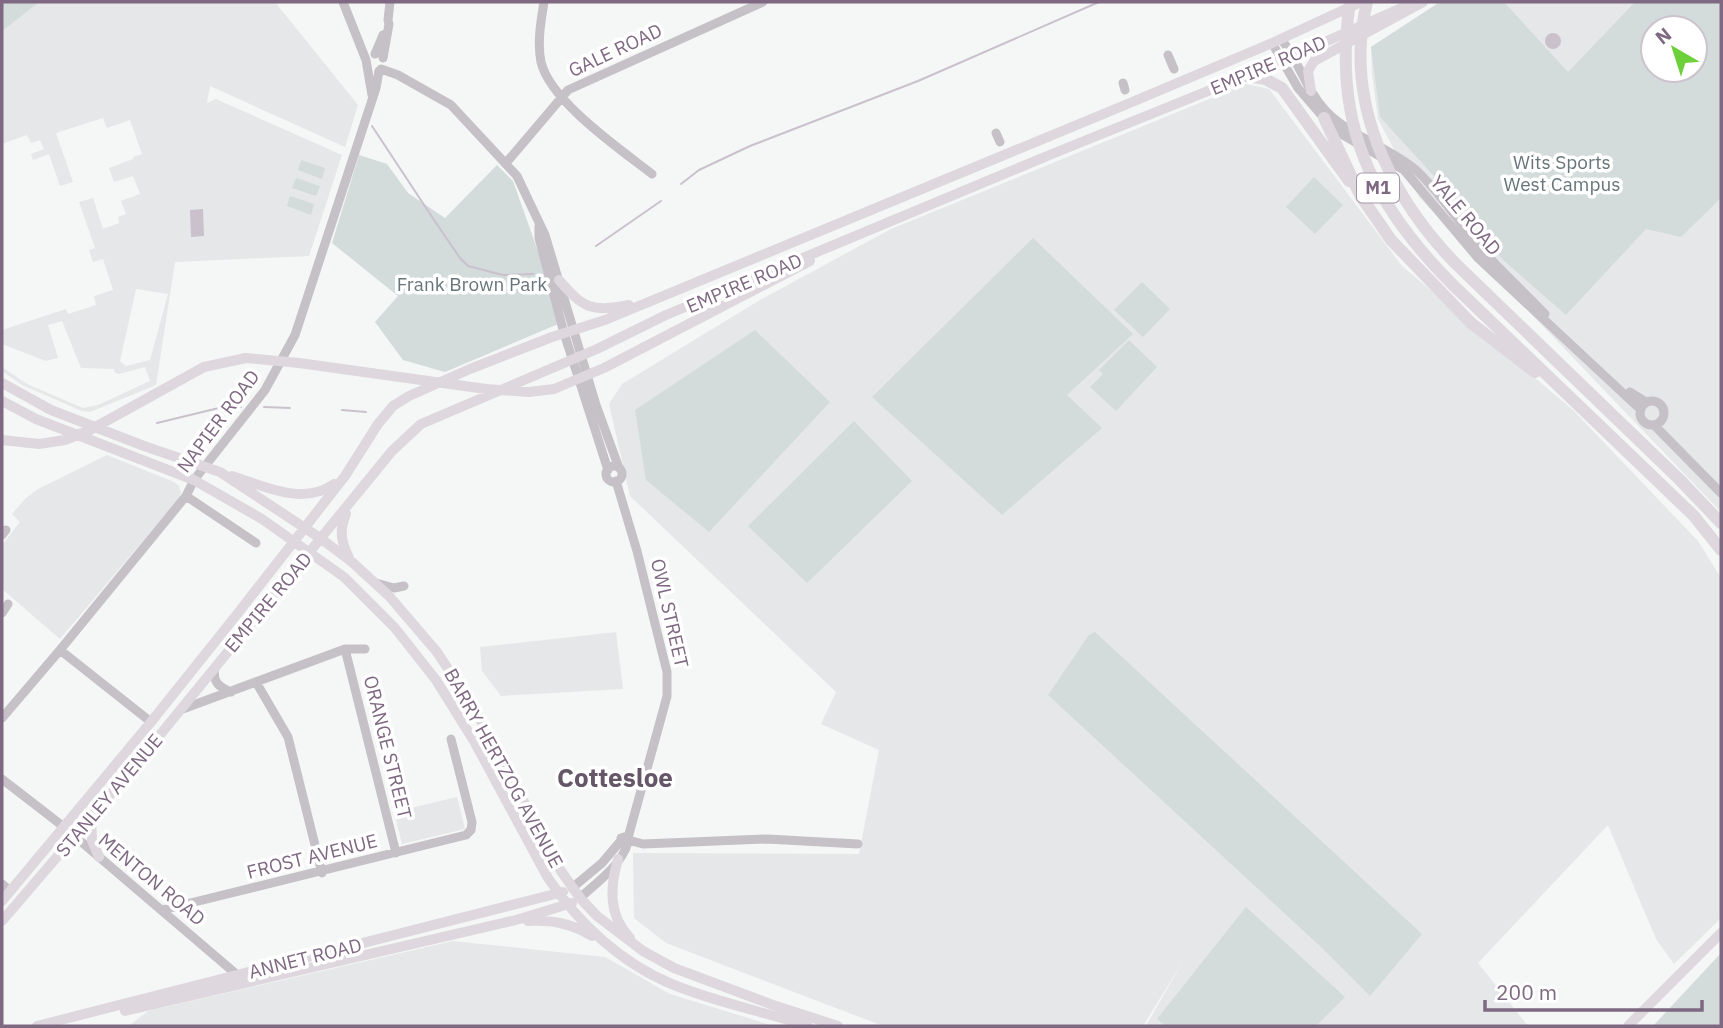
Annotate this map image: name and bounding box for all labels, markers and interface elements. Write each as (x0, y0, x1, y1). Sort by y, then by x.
north arrow (1639, 14, 1709, 84)
street label: GALE ROAD (564, 18, 666, 82)
text: N (1650, 22, 1676, 49)
street label: EMPIRE ROAD (1207, 30, 1329, 100)
park label: Wits Sports West Campus (1504, 150, 1620, 196)
street label: YALE ROAD (1425, 170, 1507, 260)
road number: M1 (1357, 174, 1399, 202)
street label: EMPIRE ROAD (683, 248, 805, 318)
park label: Frank Brown Park (397, 272, 547, 296)
street label: NAPIER ROAD (172, 365, 264, 477)
street label: EMPIRE ROAD (219, 547, 317, 657)
street label: OWL STREET (646, 556, 694, 670)
street label: BARRY HERTZOG AVENUE (439, 664, 569, 872)
street label: ORANGE STREET (359, 673, 417, 821)
street label: STANLEY AVENUE (50, 729, 168, 861)
district label: Cottesloe (557, 760, 673, 794)
street label: MENTON ROAD (94, 827, 210, 931)
street label: FROST AVENUE (244, 828, 380, 884)
street label: ANNET ROAD (246, 932, 364, 984)
scale bar (1485, 968, 1702, 1012)
text: 200 m (1496, 978, 1557, 1006)

